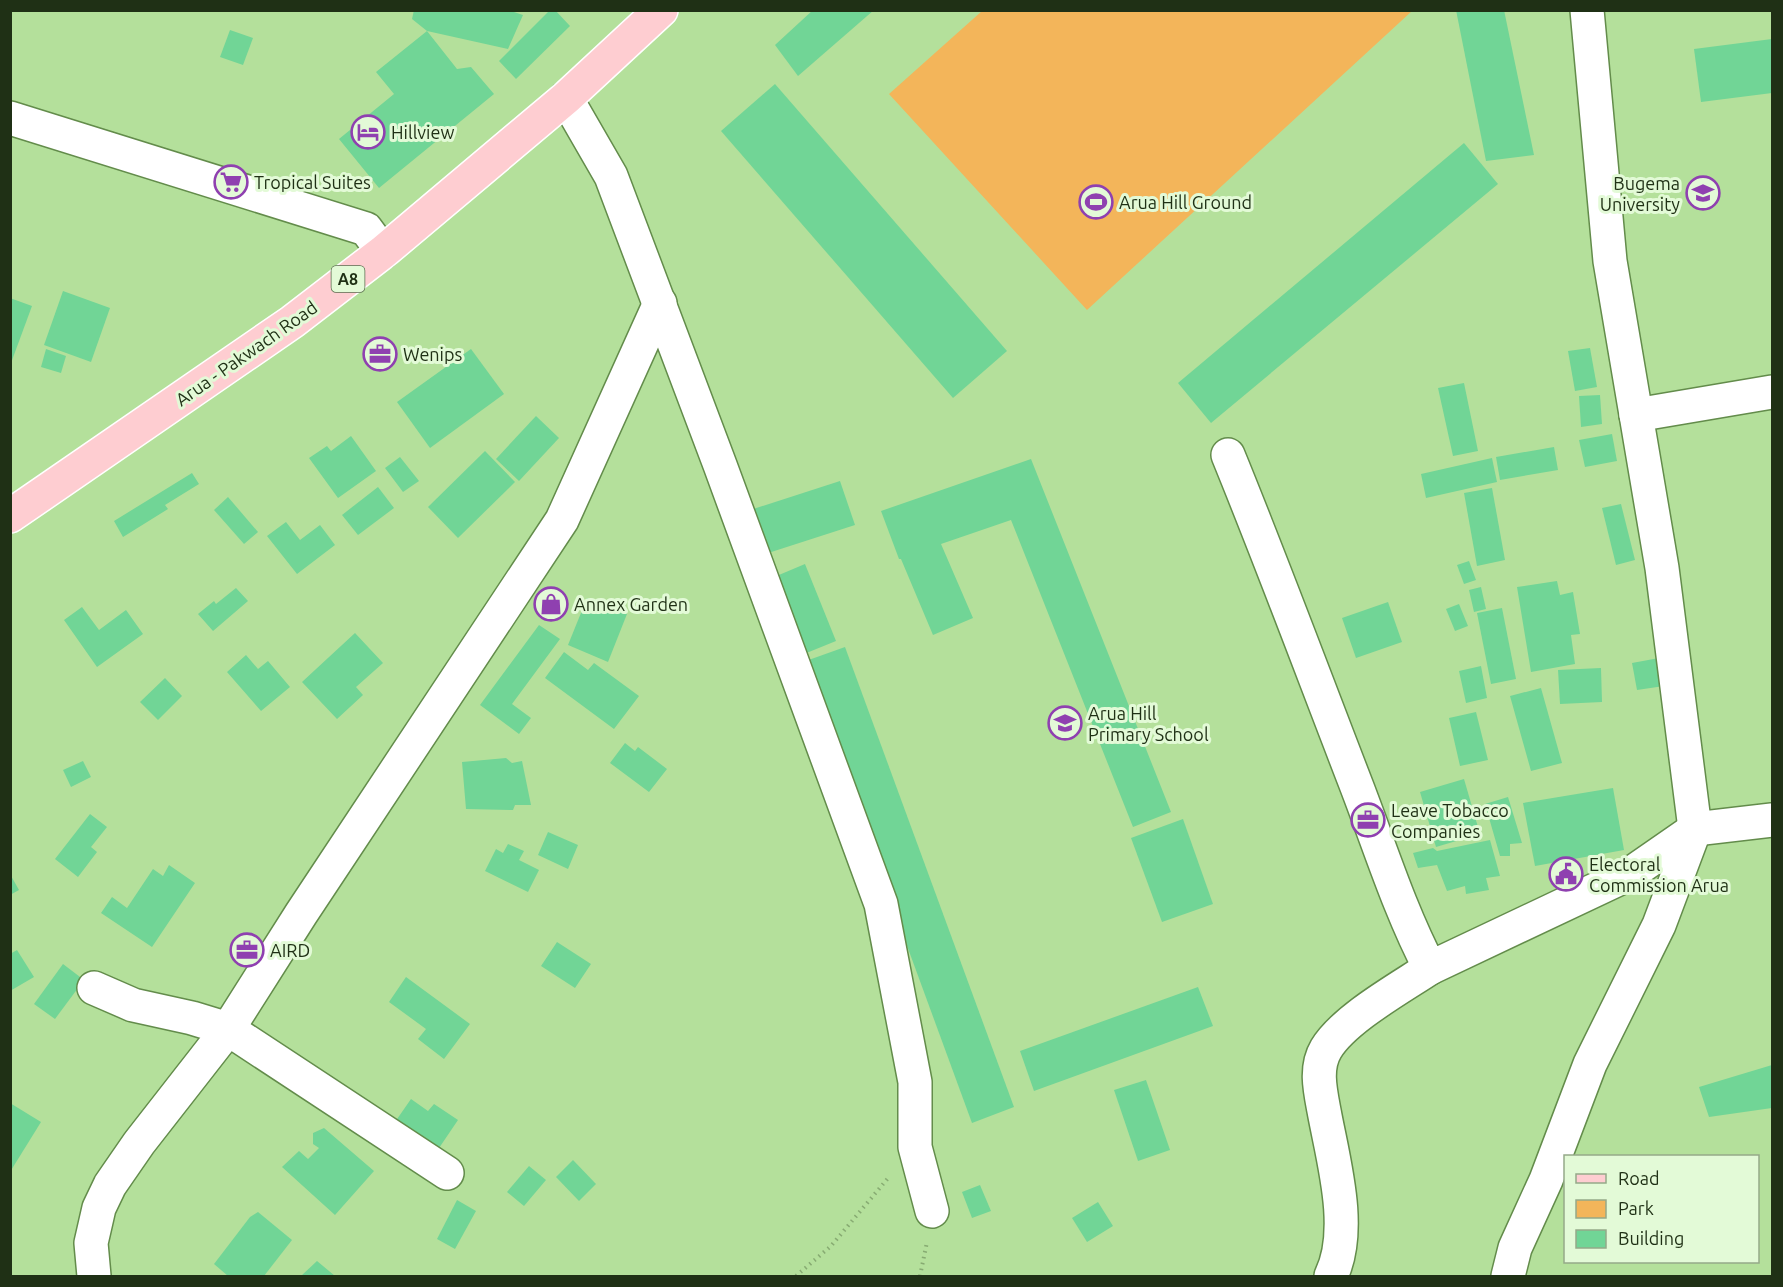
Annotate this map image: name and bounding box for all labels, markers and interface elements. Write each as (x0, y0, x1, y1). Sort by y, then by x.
hotel icon: Hillview (350, 114, 386, 150)
place label: Hillview (391, 122, 454, 142)
supermarket icon: Tropical Suites (213, 164, 249, 200)
place label: Tropical Suites (254, 172, 371, 192)
place label: Bugema University (1600, 173, 1680, 214)
school or university icon: Bugema University (1685, 175, 1721, 211)
sports icon: Arua Hill Ground (1078, 184, 1114, 220)
place label: Arua Hill Ground (1119, 192, 1252, 212)
road number: A8 (332, 266, 364, 292)
street label: Arua - Pakwach Road (171, 297, 321, 409)
office icon: Wenips (362, 336, 398, 372)
place label: Wenips (403, 344, 462, 364)
shop icon: Annex Garden (533, 586, 569, 622)
place label: Annex Garden (574, 594, 688, 614)
place label: Arua Hill Primary School (1088, 703, 1209, 744)
school or university icon: Arua Hill Primary School (1047, 705, 1083, 741)
place label: Leave Tobacco Companies (1391, 800, 1509, 841)
office icon: Leave Tobacco Companies (1350, 802, 1386, 838)
place label: Electoral Commission Arua (1589, 854, 1729, 895)
public building icon: Electoral Commission Arua (1548, 856, 1584, 892)
office icon: AIRD (229, 932, 265, 968)
place label: AIRD (270, 940, 310, 960)
legend (1564, 1155, 1759, 1263)
text: Road (1618, 1168, 1660, 1188)
text: Park (1618, 1198, 1654, 1218)
text: Building (1618, 1228, 1684, 1248)

